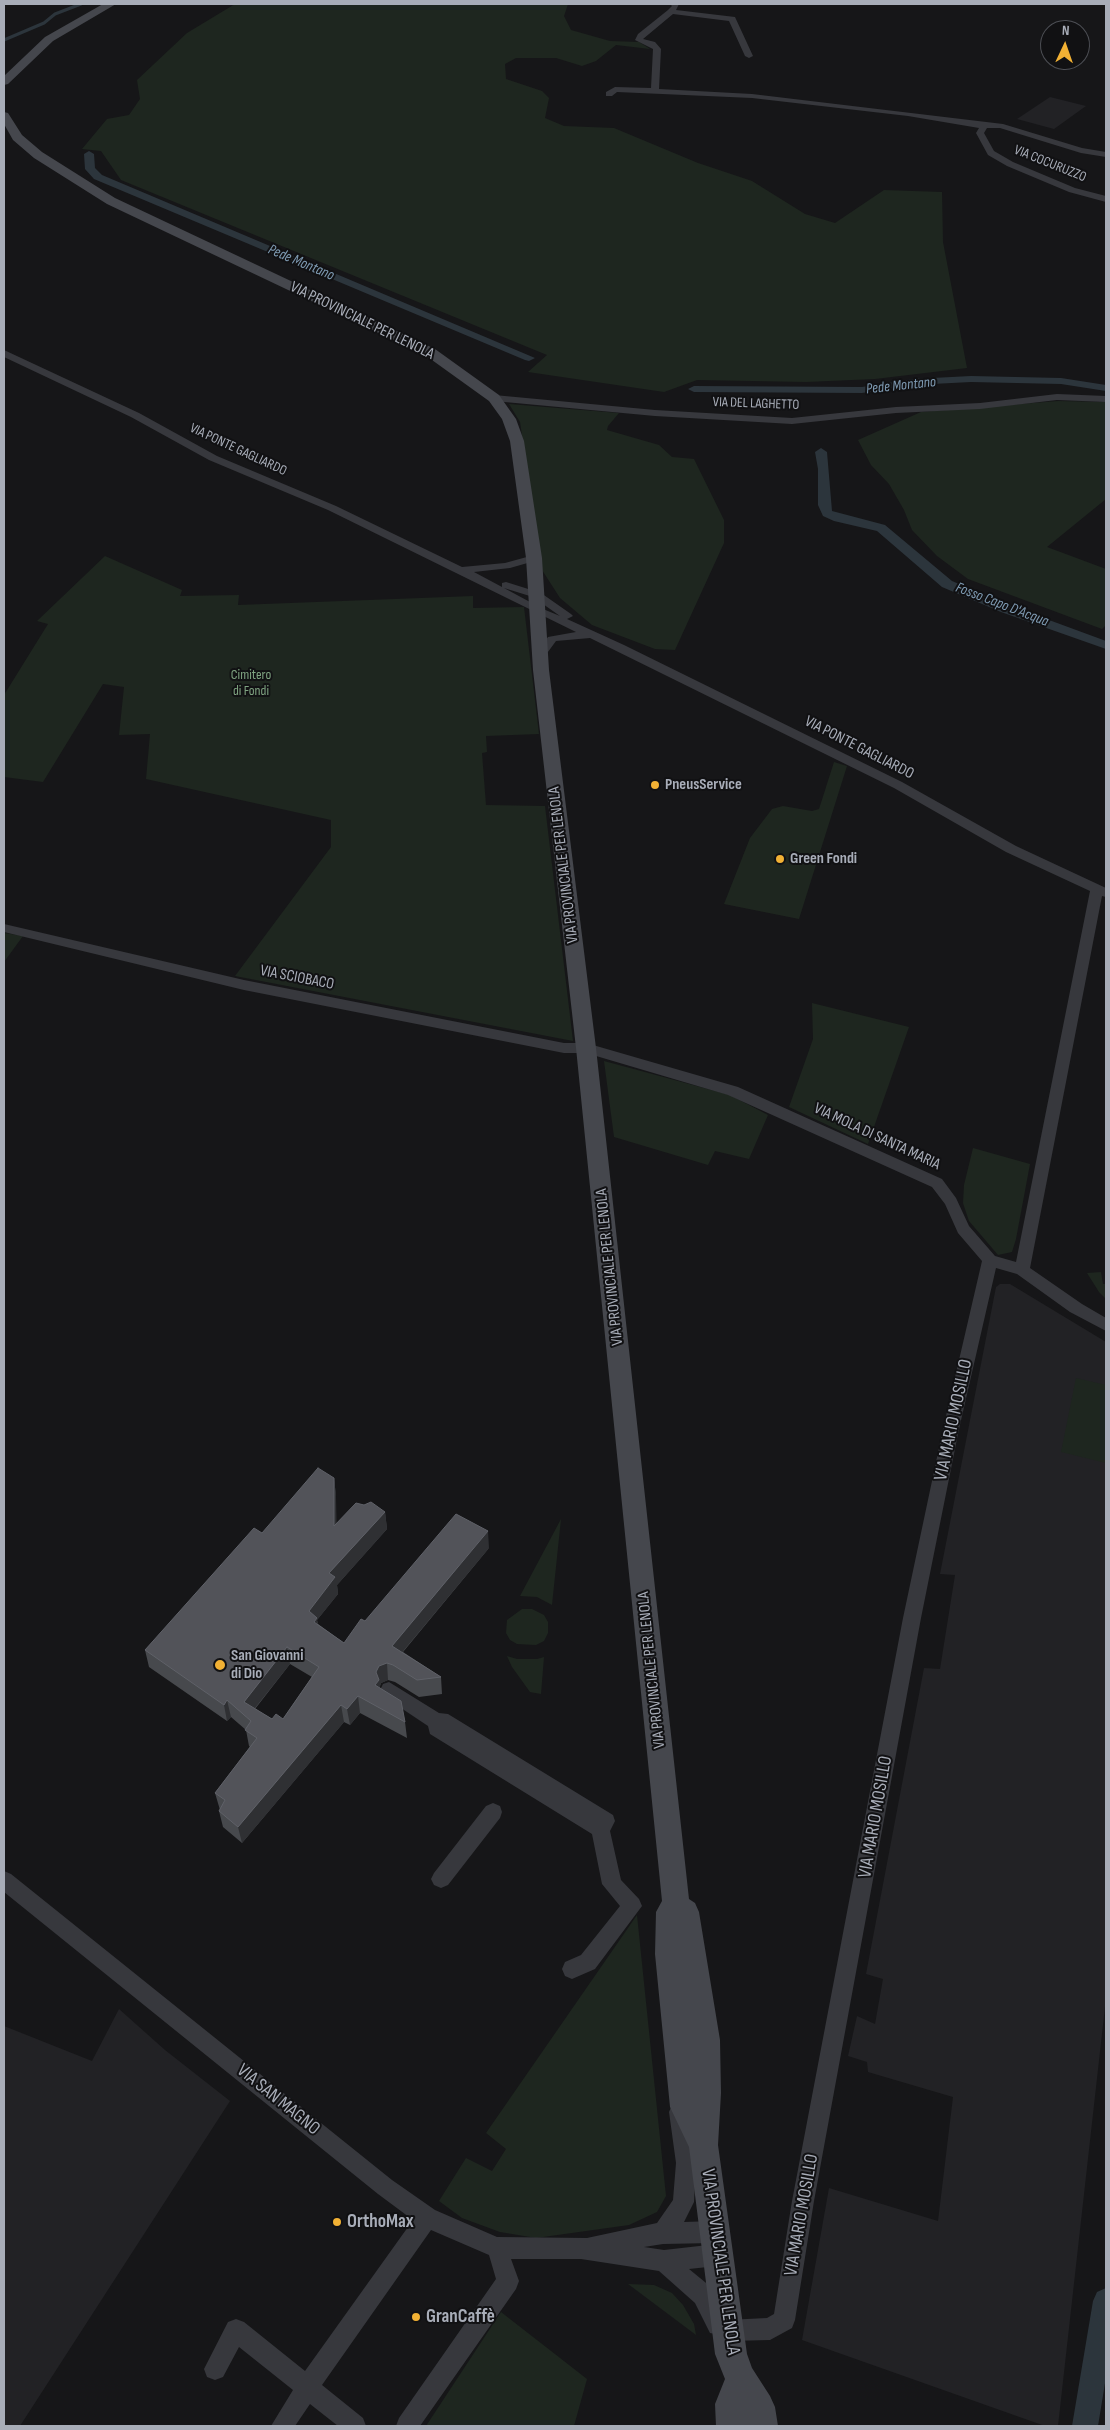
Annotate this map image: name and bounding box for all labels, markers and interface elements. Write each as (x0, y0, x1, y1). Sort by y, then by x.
north arrow (1040, 20, 1090, 70)
text: N (1062, 22, 1070, 39)
street label: VIA COCURUZZO (1011, 142, 1089, 186)
water label: Pede Montano (265, 241, 337, 285)
street label: VIA PROVINCIALE PER LENOLA (287, 278, 437, 364)
water label: Pede Montano (865, 373, 937, 399)
street label: VIA DEL LAGHETTO (712, 394, 800, 414)
street label: VIA PONTE GAGLIARDO (187, 420, 289, 480)
water label: Fosso Capo D'Acqua (953, 579, 1051, 631)
park label: Cimitero di Fondi (231, 667, 271, 700)
street label: VIA PONTE GAGLIARDO (801, 712, 917, 784)
place label: PneusService (665, 775, 742, 795)
marker: PneusService (649, 779, 661, 791)
street label: VIA PROVINCIALE PER LENOLA (545, 785, 583, 945)
place label: Green Fondi (790, 849, 857, 869)
marker: Green Fondi (774, 853, 786, 865)
street label: VIA SCIOBACO (258, 961, 336, 995)
street label: VIA MOLA DI SANTA MARIA (811, 1099, 943, 1175)
street label: VIA PROVINCIALE PER LENOLA (592, 1187, 628, 1347)
street label: VIA MARIO MOSILLO (930, 1357, 978, 1483)
street label: VIA PROVINCIALE PER LENOLA (634, 1590, 670, 1750)
place label: San Giovanni di Dio (231, 1646, 303, 1684)
marker: San Giovanni di Dio (213, 1658, 227, 1672)
street label: VIA MARIO MOSILLO (854, 1754, 898, 1880)
street label: VIA SAN MAGNO (232, 2060, 324, 2140)
street label: VIA MARIO MOSILLO (780, 2152, 824, 2278)
street label: VIA PROVINCIALE PER LENOLA (696, 2168, 744, 2356)
place label: OrthoMax (347, 2211, 414, 2233)
marker: OrthoMax (331, 2216, 343, 2228)
place label: GranCaffè (426, 2306, 495, 2328)
marker: GranCaffè (410, 2311, 422, 2323)

